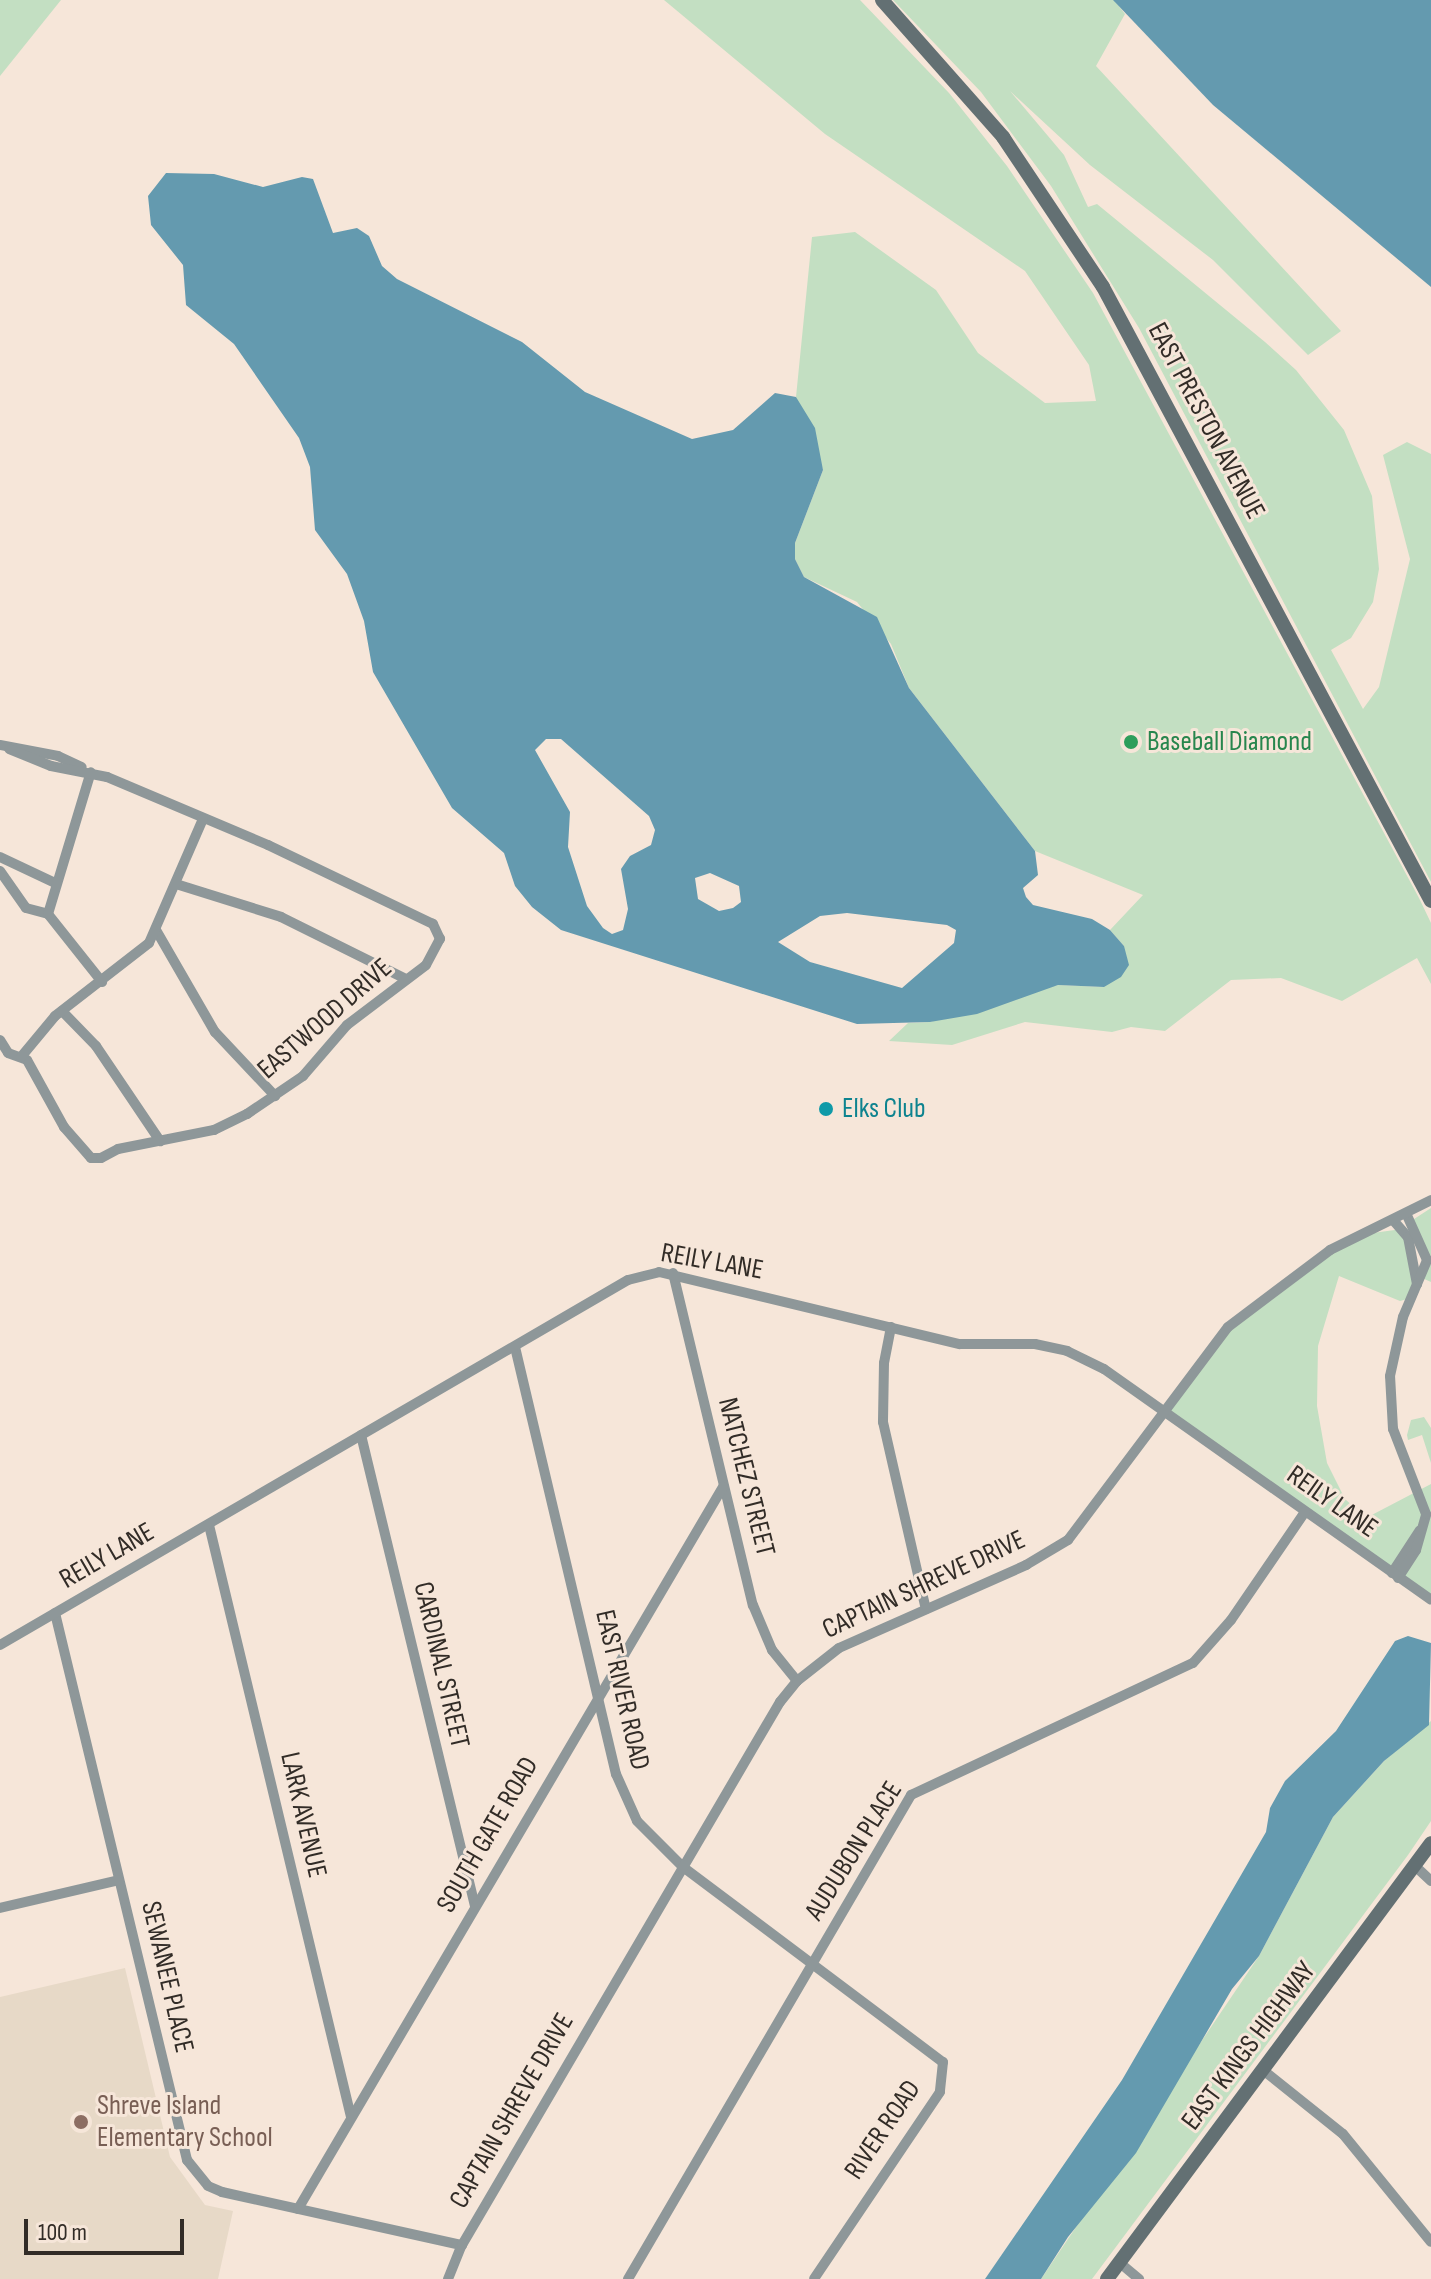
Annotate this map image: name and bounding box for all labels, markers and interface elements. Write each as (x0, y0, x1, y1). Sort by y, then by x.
street label: EAST PRESTON AVENUE (1140, 317, 1272, 525)
place label: Baseball Diamond (1147, 725, 1312, 759)
marker: Baseball Diamond (1122, 733, 1140, 751)
street label: EASTWOOD DRIVE (251, 952, 399, 1086)
place label: Elks Club (842, 1092, 926, 1126)
marker: Elks Club (817, 1100, 835, 1118)
street label: REILY LANE (658, 1236, 766, 1288)
street label: NATCHEZ STREET (710, 1394, 782, 1560)
street label: REILY LANE (1280, 1459, 1384, 1545)
street label: REILY LANE (54, 1516, 160, 1596)
street label: CAPTAIN SHREVE DRIVE (817, 1523, 1031, 1647)
street label: CARDINAL STREET (406, 1579, 476, 1751)
street label: EAST RIVER ROAD (587, 1607, 657, 1773)
street label: LARK AVENUE (272, 1749, 334, 1881)
street label: SOUTH GATE ROAD (430, 1751, 546, 1919)
street label: AUDUBON PLACE (798, 1775, 910, 1927)
street label: SEWANEE PLACE (133, 1898, 201, 2056)
street label: EAST KINGS HIGHWAY (1175, 1955, 1323, 2137)
street label: CAPTAIN SHREVE DRIVE (443, 2007, 581, 2215)
street label: RIVER ROAD (838, 2074, 928, 2186)
place label: Shreve Island Elementary School (97, 2089, 273, 2155)
marker: Shreve Island Elementary School (72, 2113, 90, 2131)
scale bar (28, 2203, 188, 2253)
text: 100 m (38, 2218, 87, 2247)

